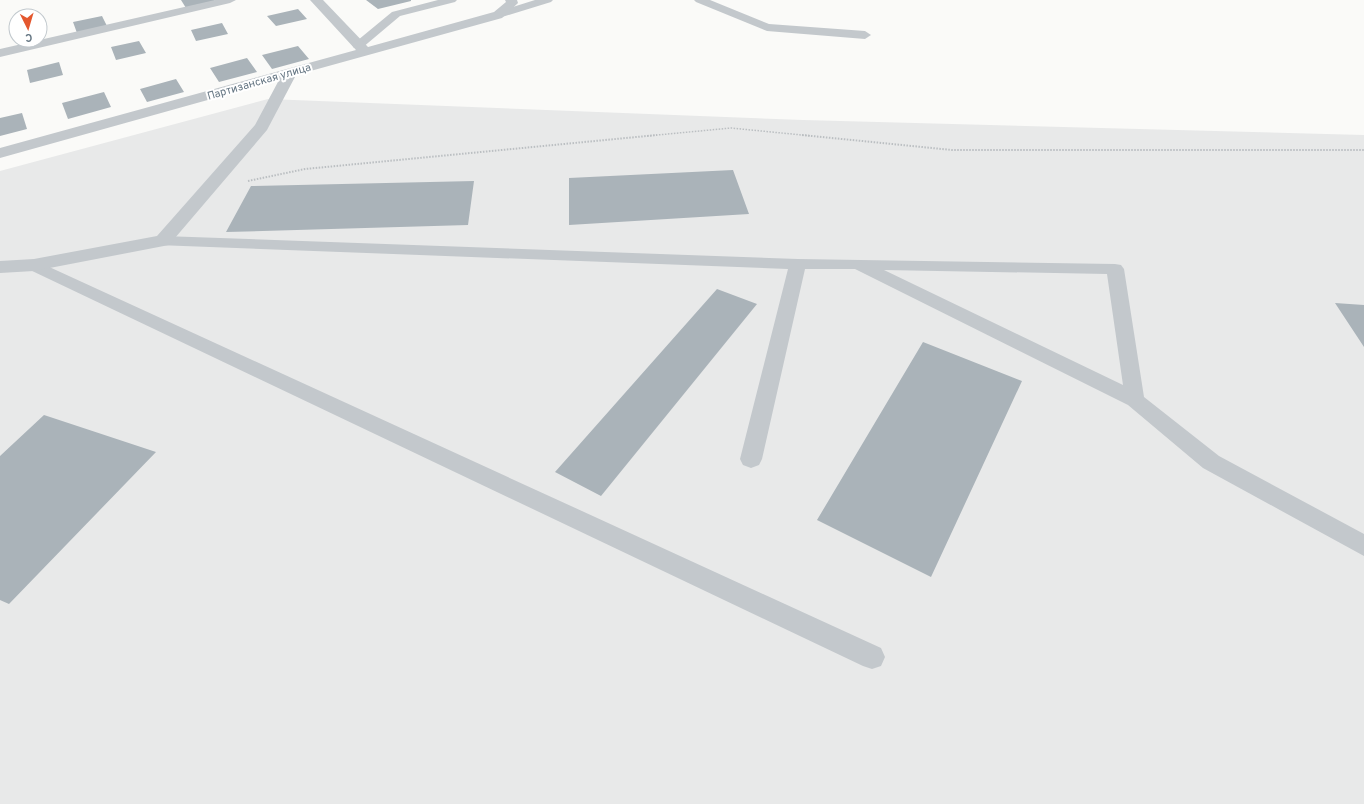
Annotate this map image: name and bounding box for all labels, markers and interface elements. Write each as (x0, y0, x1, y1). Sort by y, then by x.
north arrow (8, 8, 48, 48)
text: С (25, 30, 33, 44)
street label: Партизанская улица (206, 60, 313, 103)

